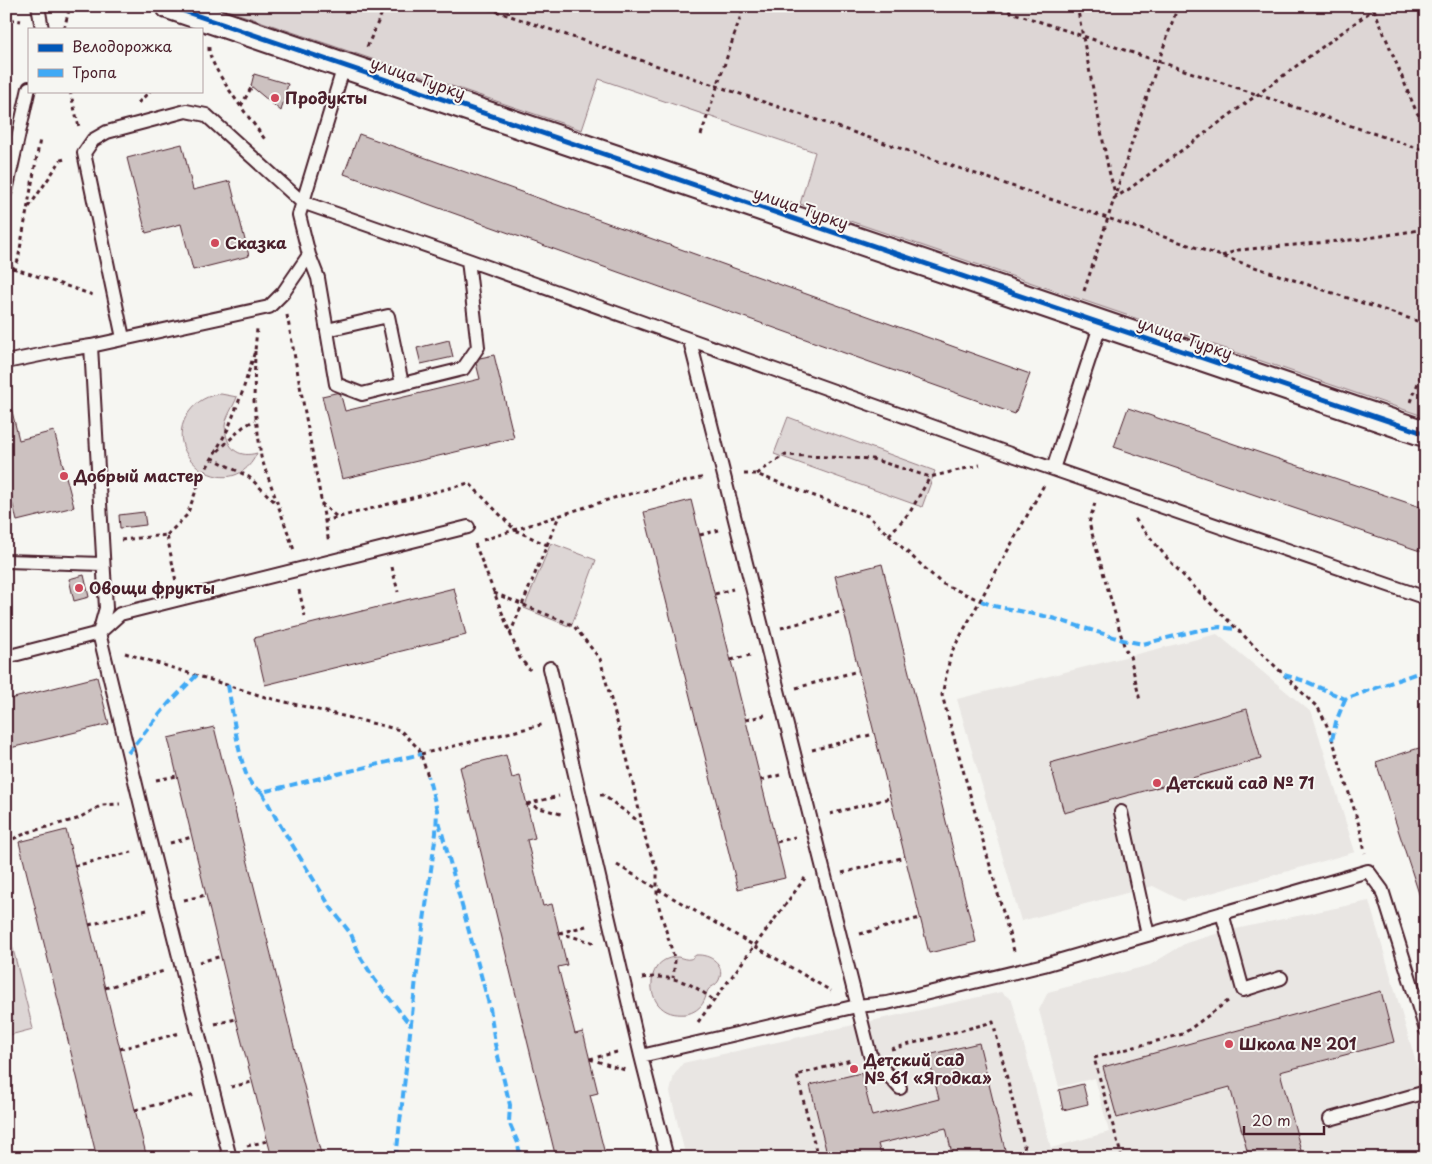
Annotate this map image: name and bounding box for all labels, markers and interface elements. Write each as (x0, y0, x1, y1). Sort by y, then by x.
legend (28, 28, 202, 92)
text: Велодорожка (72, 34, 173, 57)
street label: улица Турку (368, 50, 469, 105)
text: Тропа (72, 60, 117, 83)
place label: Продукты (285, 85, 368, 109)
marker: Продукты (269, 92, 281, 104)
street label: улица Турку (751, 180, 852, 235)
place label: Сказка (225, 230, 287, 254)
marker: Сказка (209, 237, 221, 249)
street label: улица Турку (1135, 310, 1236, 365)
place label: Добрый мастер (73, 463, 204, 487)
marker: Добрый мастер (58, 470, 70, 482)
place label: Овощи фрукты (89, 575, 215, 599)
marker: Овощи фрукты (73, 582, 85, 594)
place label: Детский сад № 71 (1166, 770, 1315, 794)
marker: Детский сад № 71 (1151, 777, 1163, 789)
place label: Школа № 201 (1239, 1031, 1357, 1055)
marker: Школа № 201 (1223, 1038, 1235, 1050)
place label: Детский сад № 61 «Ягодка» (863, 1047, 992, 1089)
marker: Детский сад № 61 «Ягодка» (848, 1063, 860, 1075)
scale bar (1244, 1104, 1324, 1136)
text: 20 m (1252, 1108, 1291, 1131)

